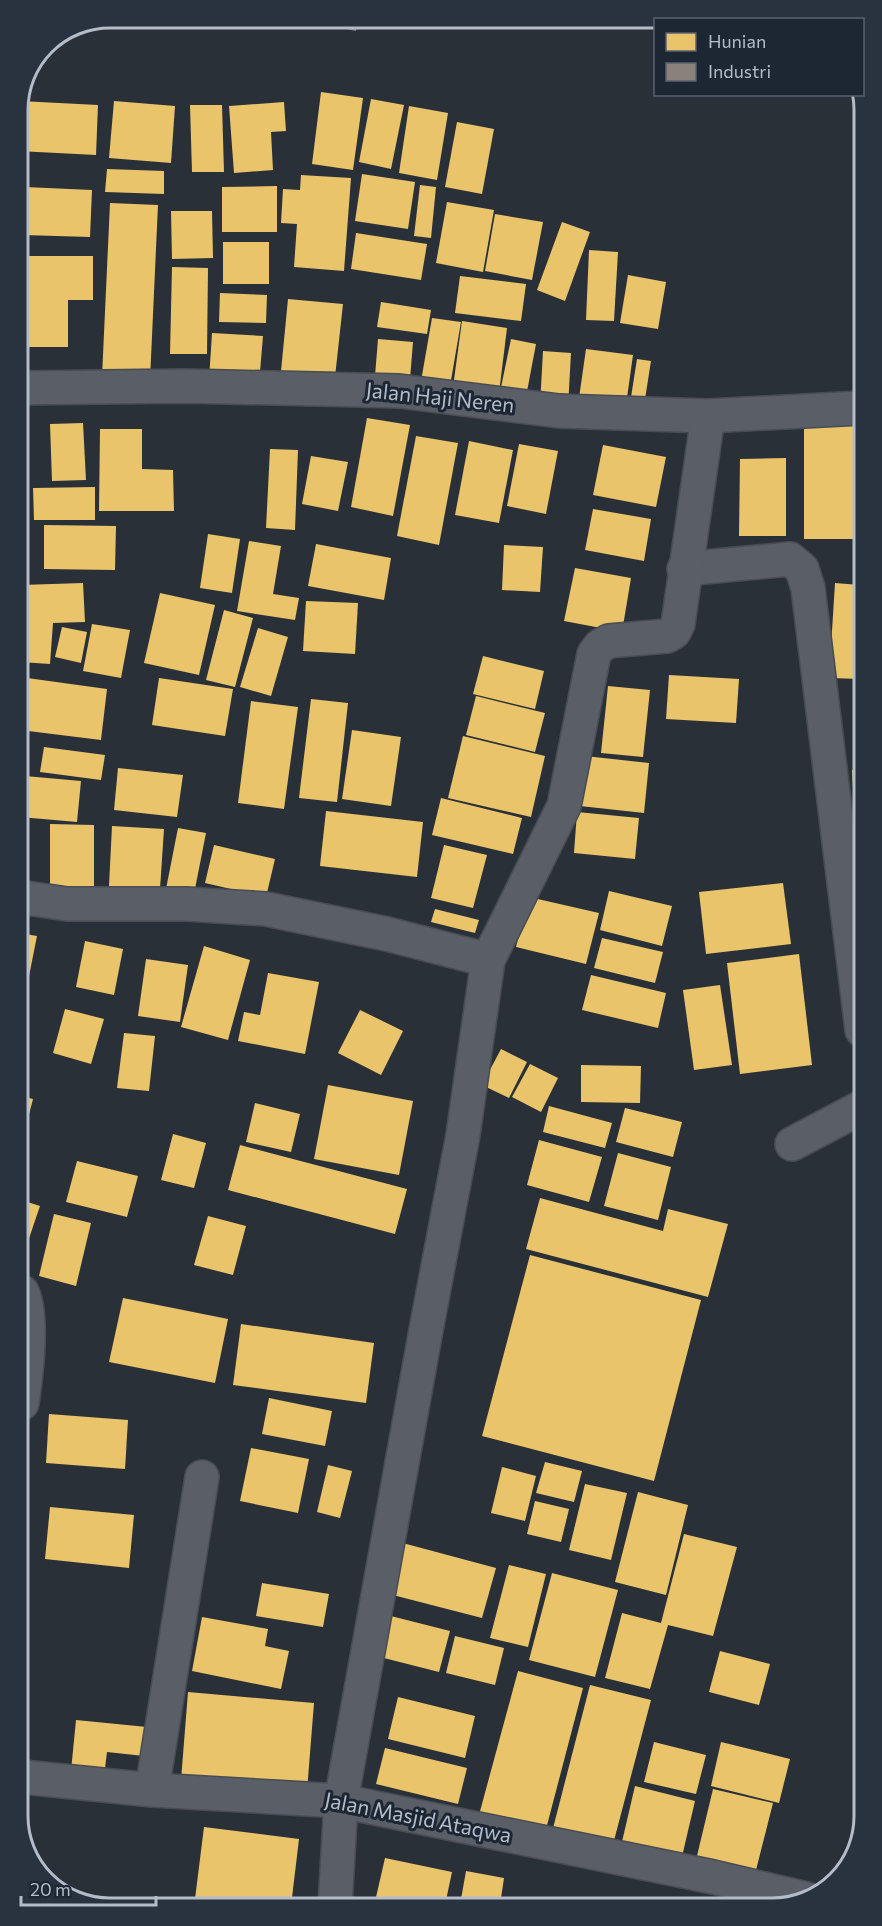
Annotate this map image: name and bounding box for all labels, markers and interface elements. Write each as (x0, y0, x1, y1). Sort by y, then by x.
legend (654, 18, 864, 96)
text: Hunian (708, 30, 766, 52)
text: Industri (708, 60, 771, 82)
street label: Jalan Haji Neren (365, 376, 516, 417)
street label: Jalan Masjid Ataqwa (323, 1786, 514, 1847)
scale bar (21, 1869, 156, 1907)
text: 20 m (30, 1878, 71, 1900)

